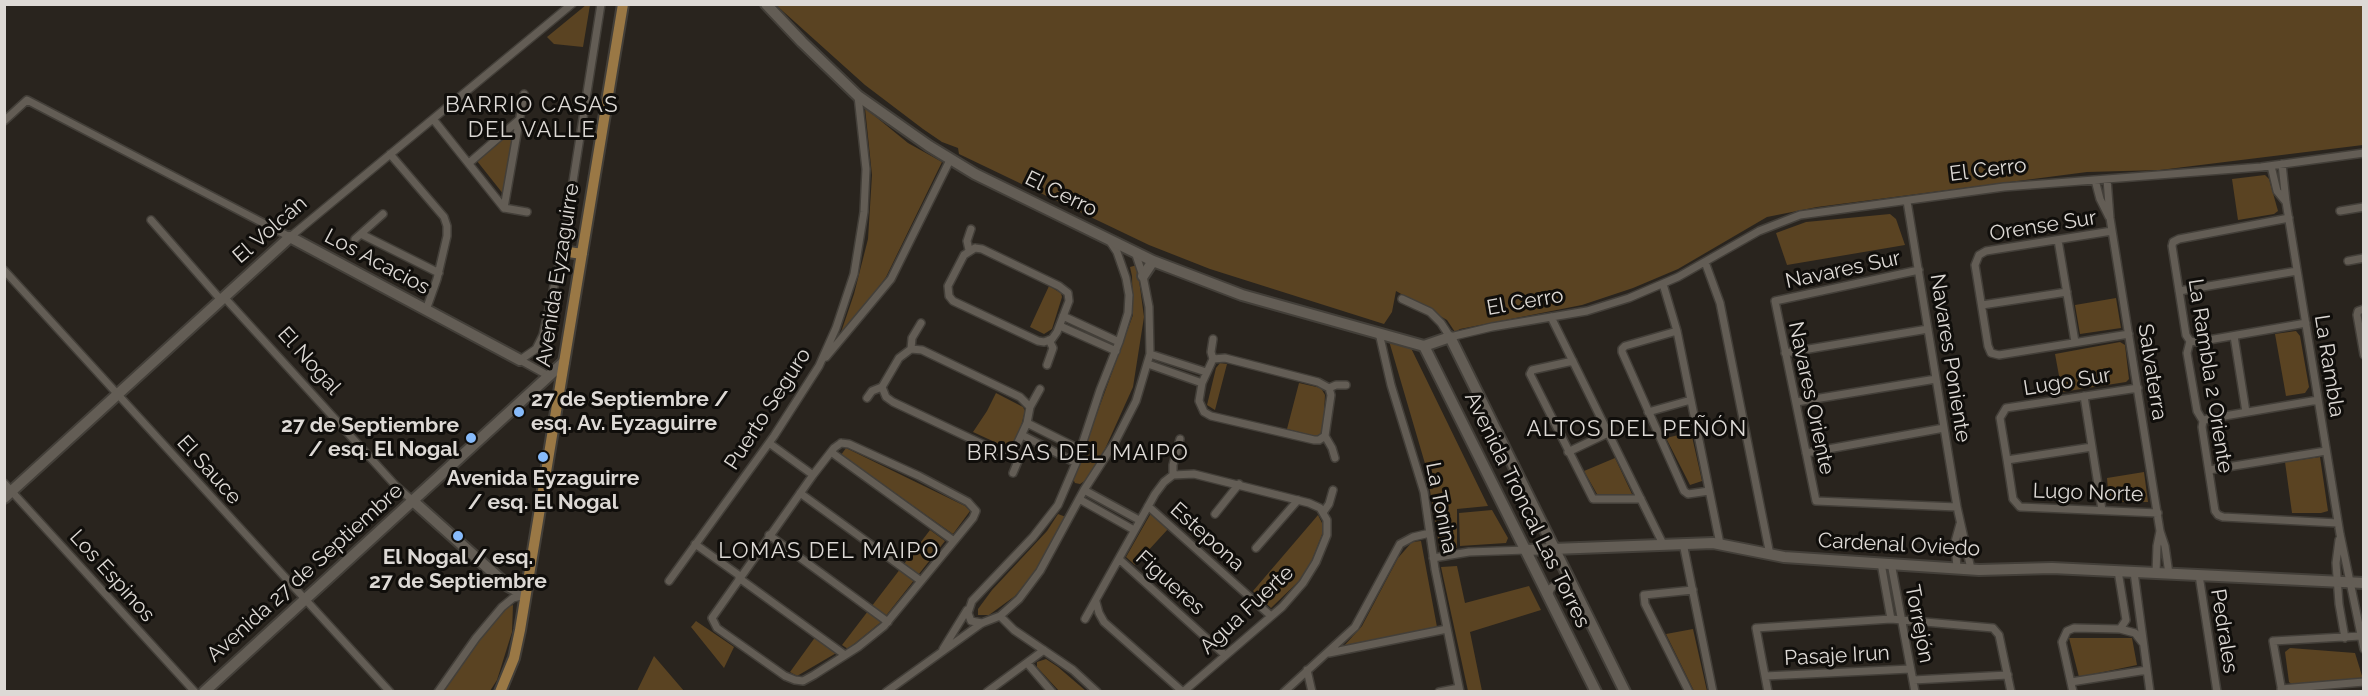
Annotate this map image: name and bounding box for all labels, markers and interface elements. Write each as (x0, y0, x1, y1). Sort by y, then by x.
district label: BARRIO CASAS DEL VALLE (445, 92, 619, 144)
street label: El Cerro (1948, 153, 2028, 187)
street label: El Cerro (1021, 166, 1101, 222)
street label: Avenida Eyzaguirre (531, 181, 585, 369)
street label: El Volcán (228, 191, 312, 269)
street label: Orense Sur (1988, 205, 2098, 247)
street label: Los Acacios (320, 224, 434, 300)
street label: Navares Sur (1783, 246, 1903, 294)
street label: Navares Poniente (1924, 272, 1976, 444)
street label: La Rambla 2 Oriente (2182, 277, 2238, 475)
street label: El Cerro (1485, 283, 1565, 321)
street label: La Rambla (2308, 313, 2350, 419)
street label: Navares Oriente (1782, 319, 1840, 477)
street label: El Nogal (272, 322, 346, 400)
street label: Salvaterra (2132, 322, 2172, 422)
street label: Puerto Seguro (719, 343, 817, 475)
street label: Lugo Sur (2022, 363, 2112, 401)
place label: 27 de Septiembre / esq. Av. Eyzaguirre (531, 387, 729, 437)
street label: Avenida Troncal Las Torres (1459, 388, 1595, 632)
marker: 27 de Septiembre / esq. Av. Eyzaguirre (512, 405, 526, 419)
place label: 27 de Septiembre / esq. El Nogal (281, 413, 459, 463)
district label: ALTOS DEL PEÑÓN (1526, 416, 1748, 442)
street label: El Sauce (171, 430, 247, 510)
marker: 27 de Septiembre / esq. El Nogal (464, 431, 478, 445)
district label: BRISAS DEL MAIPO (967, 440, 1189, 466)
marker: Avenida Eyzaguirre / esq. El Nogal (536, 450, 550, 464)
street label: La Tonina (1420, 460, 1462, 556)
place label: Avenida Eyzaguirre / esq. El Nogal (447, 466, 639, 516)
street label: Avenida 27 de Septiembre (202, 478, 408, 668)
street label: Lugo Norte (2032, 478, 2144, 508)
street label: Estepona (1165, 497, 1249, 577)
street label: Los Espinos (64, 525, 160, 627)
street label: Cardenal Oviedo (1817, 528, 1981, 562)
marker: El Nogal / esq. 27 de Septiembre (451, 529, 465, 543)
district label: LOMAS DEL MAIPO (718, 538, 940, 564)
place label: El Nogal / esq. 27 de Septiembre (369, 545, 547, 595)
street label: Figueres (1130, 545, 1210, 621)
street label: Agua Fuerte (1195, 560, 1299, 660)
street label: Torrejón (1899, 583, 1939, 665)
street label: Pedrales (2205, 587, 2243, 675)
street label: Pasaje Irun (1784, 641, 1890, 671)

